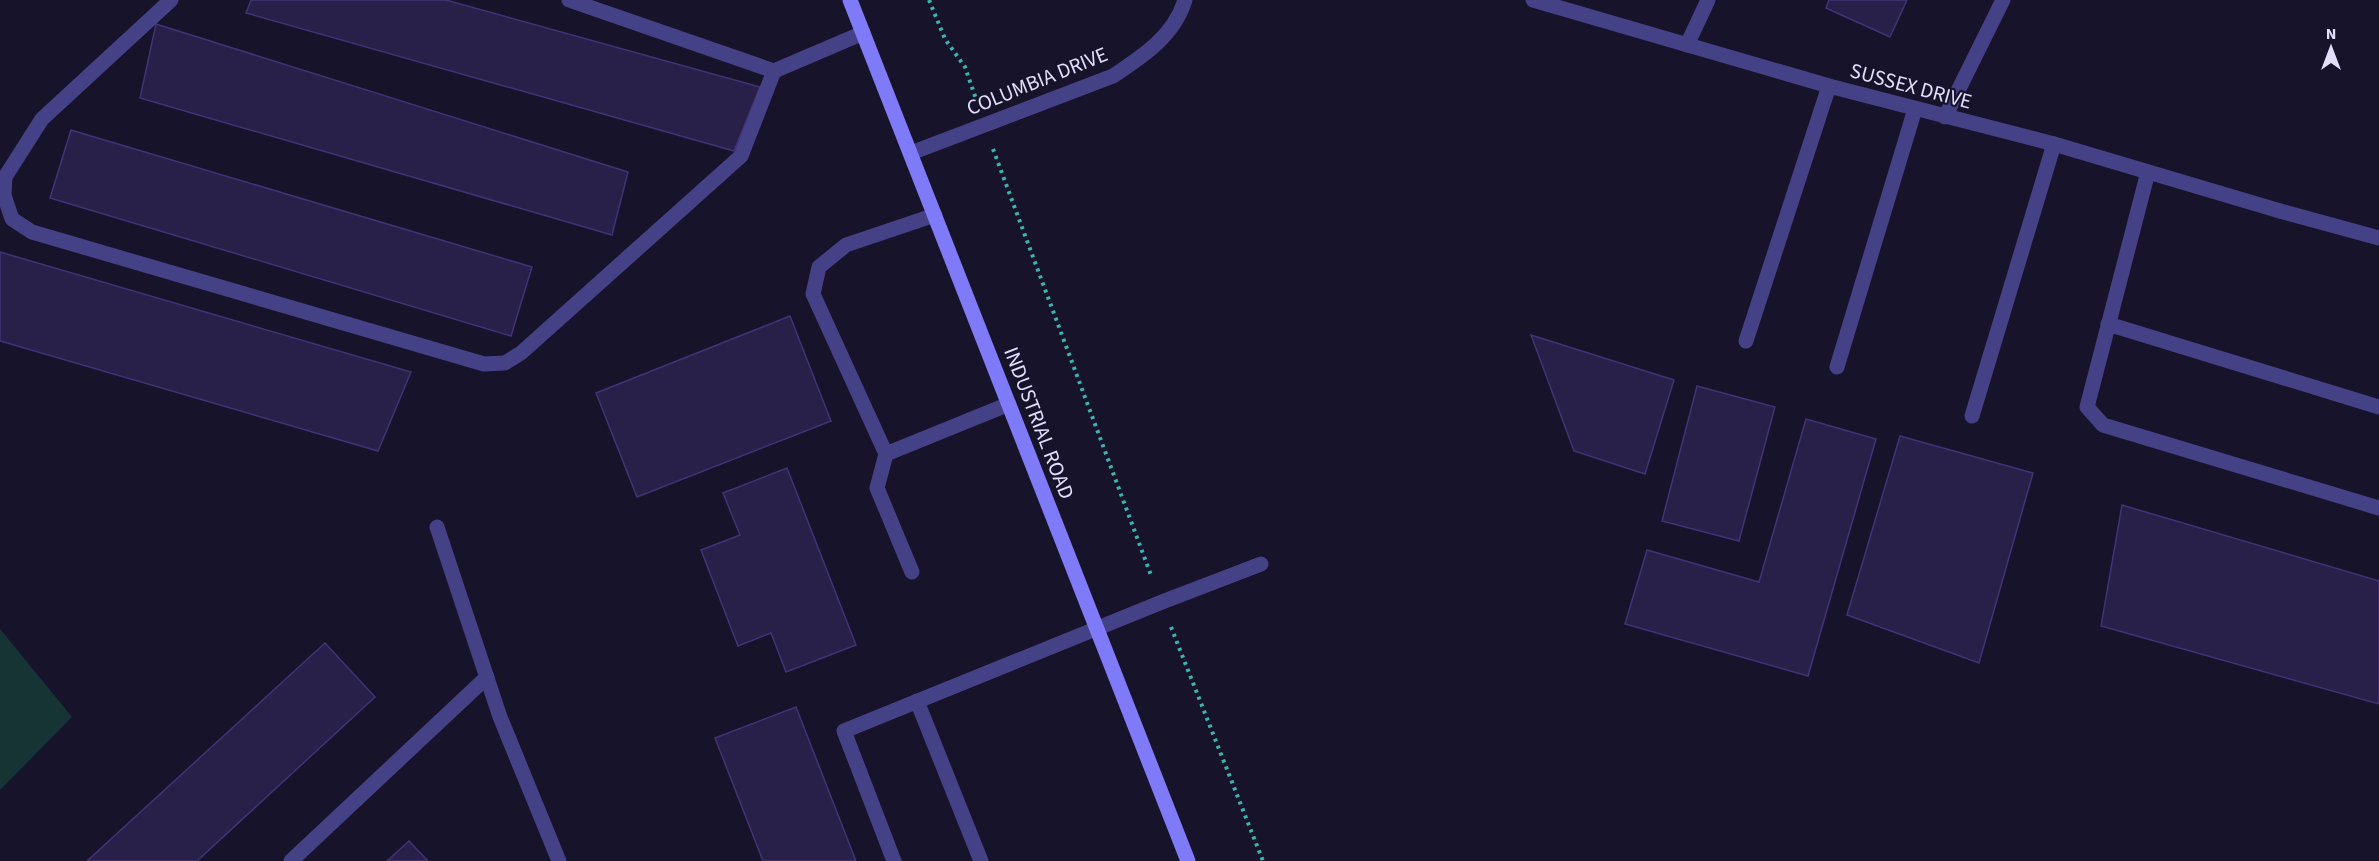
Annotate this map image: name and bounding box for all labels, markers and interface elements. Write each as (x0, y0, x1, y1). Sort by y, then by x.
north arrow (2301, 18, 2361, 78)
text: N (2326, 23, 2336, 45)
street label: COLUMBIA DRIVE (962, 39, 1112, 123)
street label: SUSSEX DRIVE (1847, 55, 1975, 117)
street label: INDUSTRIAL ROAD (996, 343, 1082, 503)

